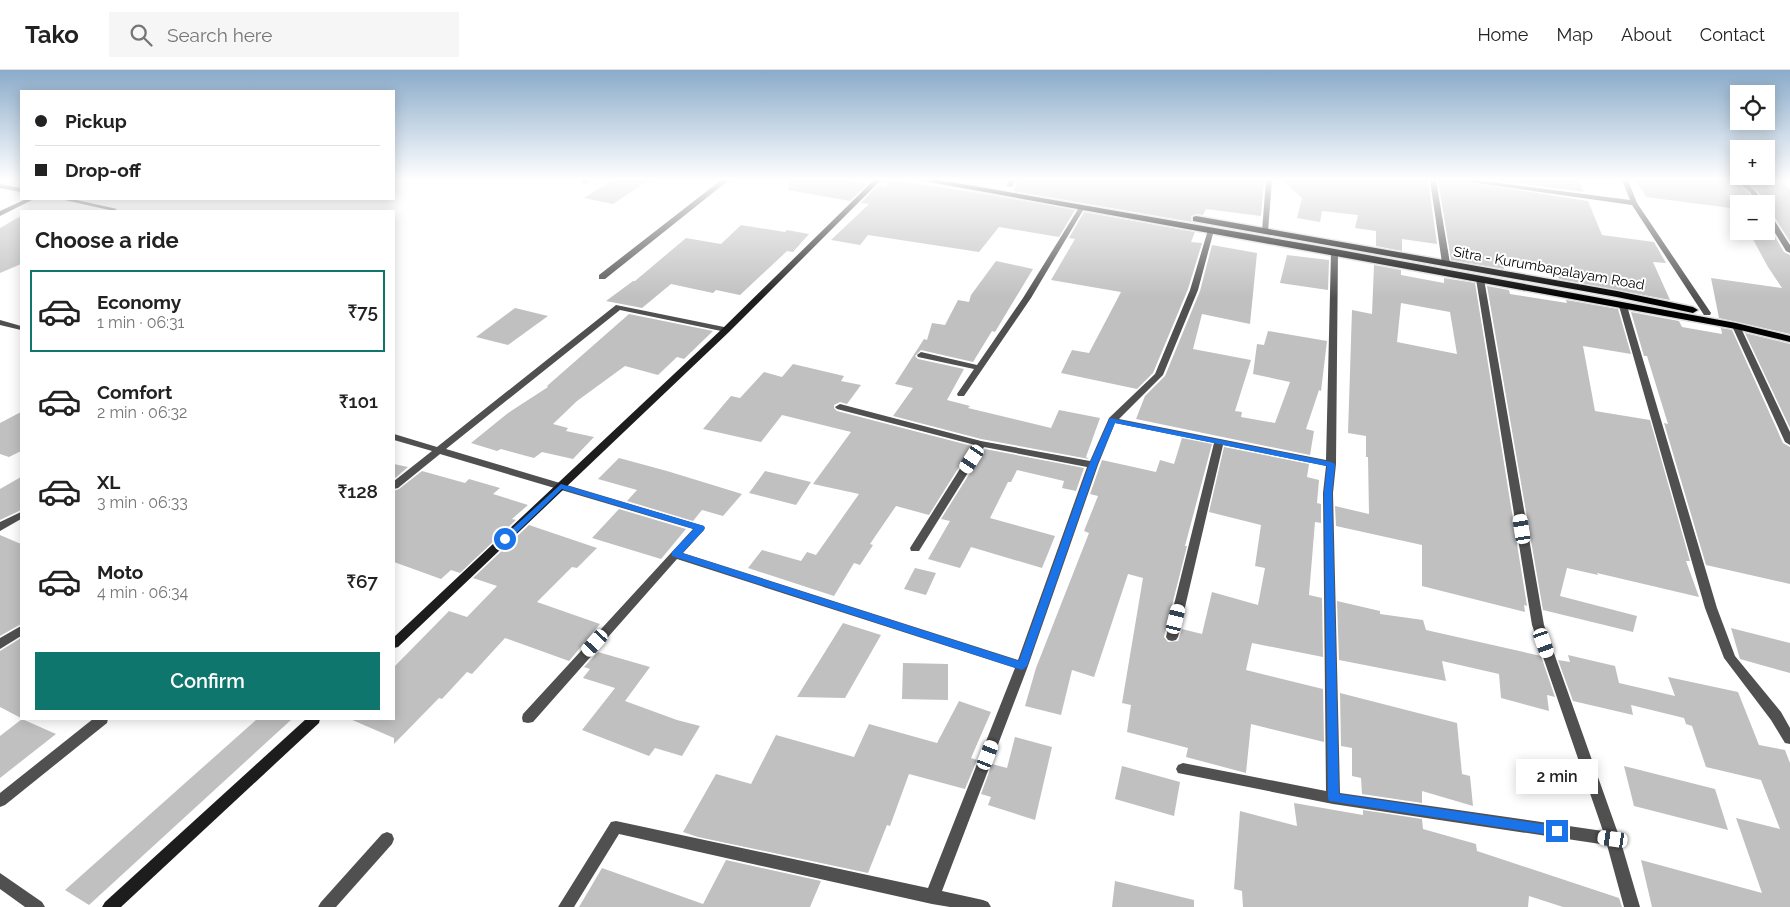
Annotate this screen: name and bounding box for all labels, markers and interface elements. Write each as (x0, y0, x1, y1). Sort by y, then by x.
search box (109, 12, 459, 57)
text: Tako (25, 20, 79, 49)
icon: search (127, 21, 155, 49)
text: Search here (167, 24, 272, 46)
text: Home (1477, 24, 1528, 45)
text: Map (1556, 24, 1593, 45)
text: About (1621, 24, 1672, 45)
text: Contact (1700, 24, 1765, 45)
map controls (1730, 85, 1775, 240)
button: locate (1730, 85, 1775, 130)
text: Pickup (65, 110, 127, 132)
button: + (1730, 140, 1775, 185)
text: Drop-off (65, 159, 141, 181)
button: − (1730, 195, 1775, 240)
text: Choose a ride (35, 227, 179, 253)
street label: Sitra - Kurumbapalayam Road (1452, 243, 1646, 293)
icon: car (37, 289, 82, 334)
text: Economy (97, 291, 181, 313)
text: ₹75 (348, 300, 378, 322)
text: 1 min · 06:31 (97, 313, 184, 332)
icon: car (37, 379, 82, 424)
text: Comfort (97, 381, 172, 403)
text: ₹101 (339, 390, 378, 412)
text: 2 min · 06:32 (97, 403, 187, 422)
car (957, 442, 986, 476)
icon: car (37, 469, 82, 514)
text: XL (97, 471, 120, 493)
text: ₹128 (337, 480, 378, 502)
text: 3 min · 06:33 (97, 493, 188, 512)
car (1512, 513, 1531, 545)
route start (494, 528, 516, 550)
icon: car (37, 559, 82, 604)
text: Moto (97, 561, 143, 583)
text: ₹67 (346, 570, 378, 592)
text: 4 min · 06:34 (97, 583, 188, 602)
car (1165, 603, 1186, 635)
car (1532, 626, 1555, 660)
car (579, 627, 610, 659)
button: Confirm (35, 652, 380, 710)
car (975, 738, 1000, 772)
callout: 2 min (1516, 758, 1598, 794)
text: 2 min (1537, 767, 1578, 786)
route end (1546, 820, 1568, 842)
car (1597, 829, 1628, 849)

